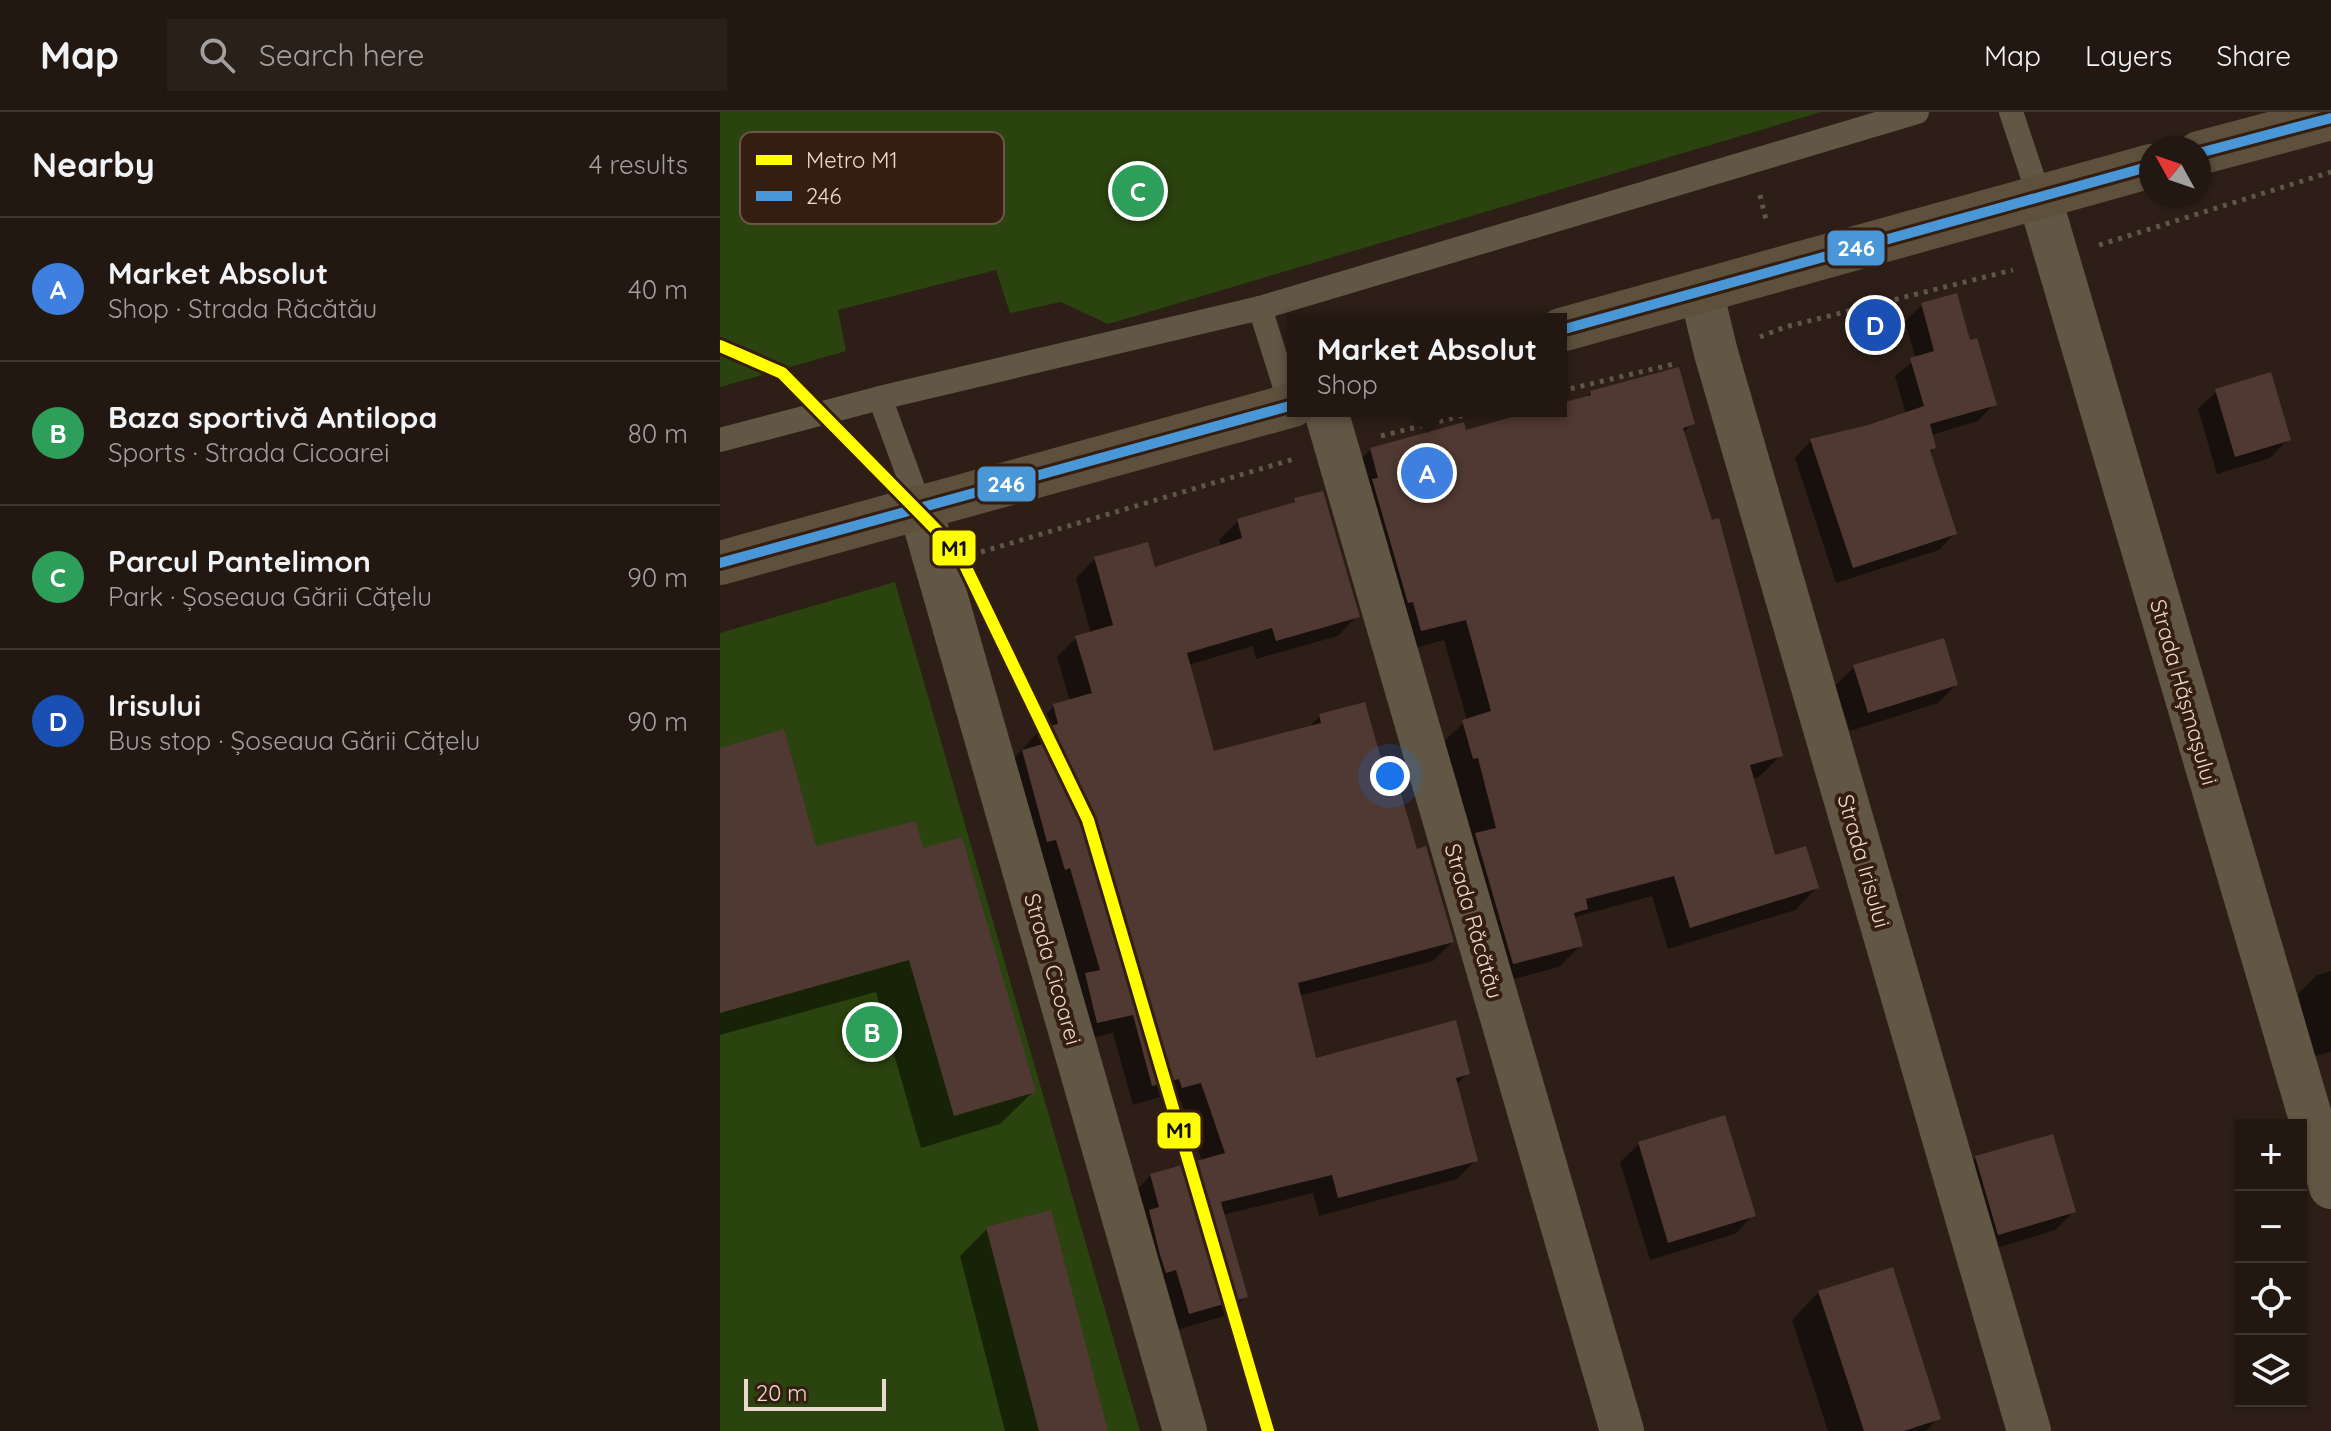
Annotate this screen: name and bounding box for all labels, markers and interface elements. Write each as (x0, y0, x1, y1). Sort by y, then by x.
search box (167, 19, 727, 91)
text: Map (40, 31, 119, 79)
icon: search (195, 33, 239, 77)
text: Search here (259, 36, 424, 74)
text: Map (1984, 38, 2041, 73)
text: Layers (2085, 38, 2172, 73)
text: Share (2216, 38, 2291, 73)
legend (740, 132, 1004, 224)
north arrow (2139, 136, 2211, 208)
text: Nearby (32, 143, 155, 186)
text: Metro M1 (806, 146, 898, 174)
text: 4 results (589, 148, 688, 181)
pin: C (1112, 161, 1164, 221)
text: 246 (806, 182, 841, 210)
line badge: 246 (1826, 229, 1886, 267)
text: 246 (1837, 234, 1875, 262)
text: Market Absolut (108, 254, 328, 292)
text: A (50, 273, 66, 306)
text: 40 m (628, 273, 688, 306)
text: Shop · Strada Răcătău (108, 292, 377, 325)
pin: D (1849, 295, 1901, 355)
popup (1287, 313, 1567, 417)
text: Market Absolut (1317, 330, 1537, 368)
text: Shop (1317, 368, 1378, 401)
text: Baza sportivă Antilopa (108, 398, 437, 436)
text: B (49, 417, 67, 450)
text: 80 m (628, 417, 688, 450)
text: Sports · Strada Cicoarei (108, 436, 390, 469)
pin: A (1401, 443, 1453, 503)
line badge: 246 (976, 465, 1037, 503)
text: 246 (987, 470, 1025, 498)
line badge: M1 (931, 529, 977, 567)
text: M1 (941, 534, 967, 562)
text: Parcul Pantelimon (108, 542, 371, 580)
text: C (50, 561, 66, 594)
text: 90 m (627, 561, 688, 594)
text: Park · Șoseaua Gării Cățelu (108, 580, 432, 613)
street label: Strada Hășmașului (2144, 596, 2224, 788)
text: Irisului (108, 686, 201, 724)
text: D (49, 705, 67, 738)
text: 90 m (627, 705, 688, 738)
text: Bus stop · Șoseaua Gării Cățelu (108, 724, 480, 757)
your location (1370, 756, 1410, 796)
street label: Strada Irisului (1832, 791, 1896, 931)
street label: Strada Răcătău (1438, 840, 1510, 1002)
street label: Strada Cicoarei (1018, 890, 1088, 1048)
pin: B (846, 1002, 898, 1062)
line badge: M1 (1156, 1111, 1202, 1150)
text: M1 (1166, 1116, 1192, 1144)
map controls (2235, 1119, 2307, 1407)
button: + (2235, 1119, 2307, 1191)
button: − (2235, 1191, 2307, 1263)
button: locate (2235, 1263, 2307, 1335)
button: layers (2235, 1335, 2307, 1407)
scale bar (744, 1375, 886, 1411)
text: 20 m (756, 1379, 807, 1407)

